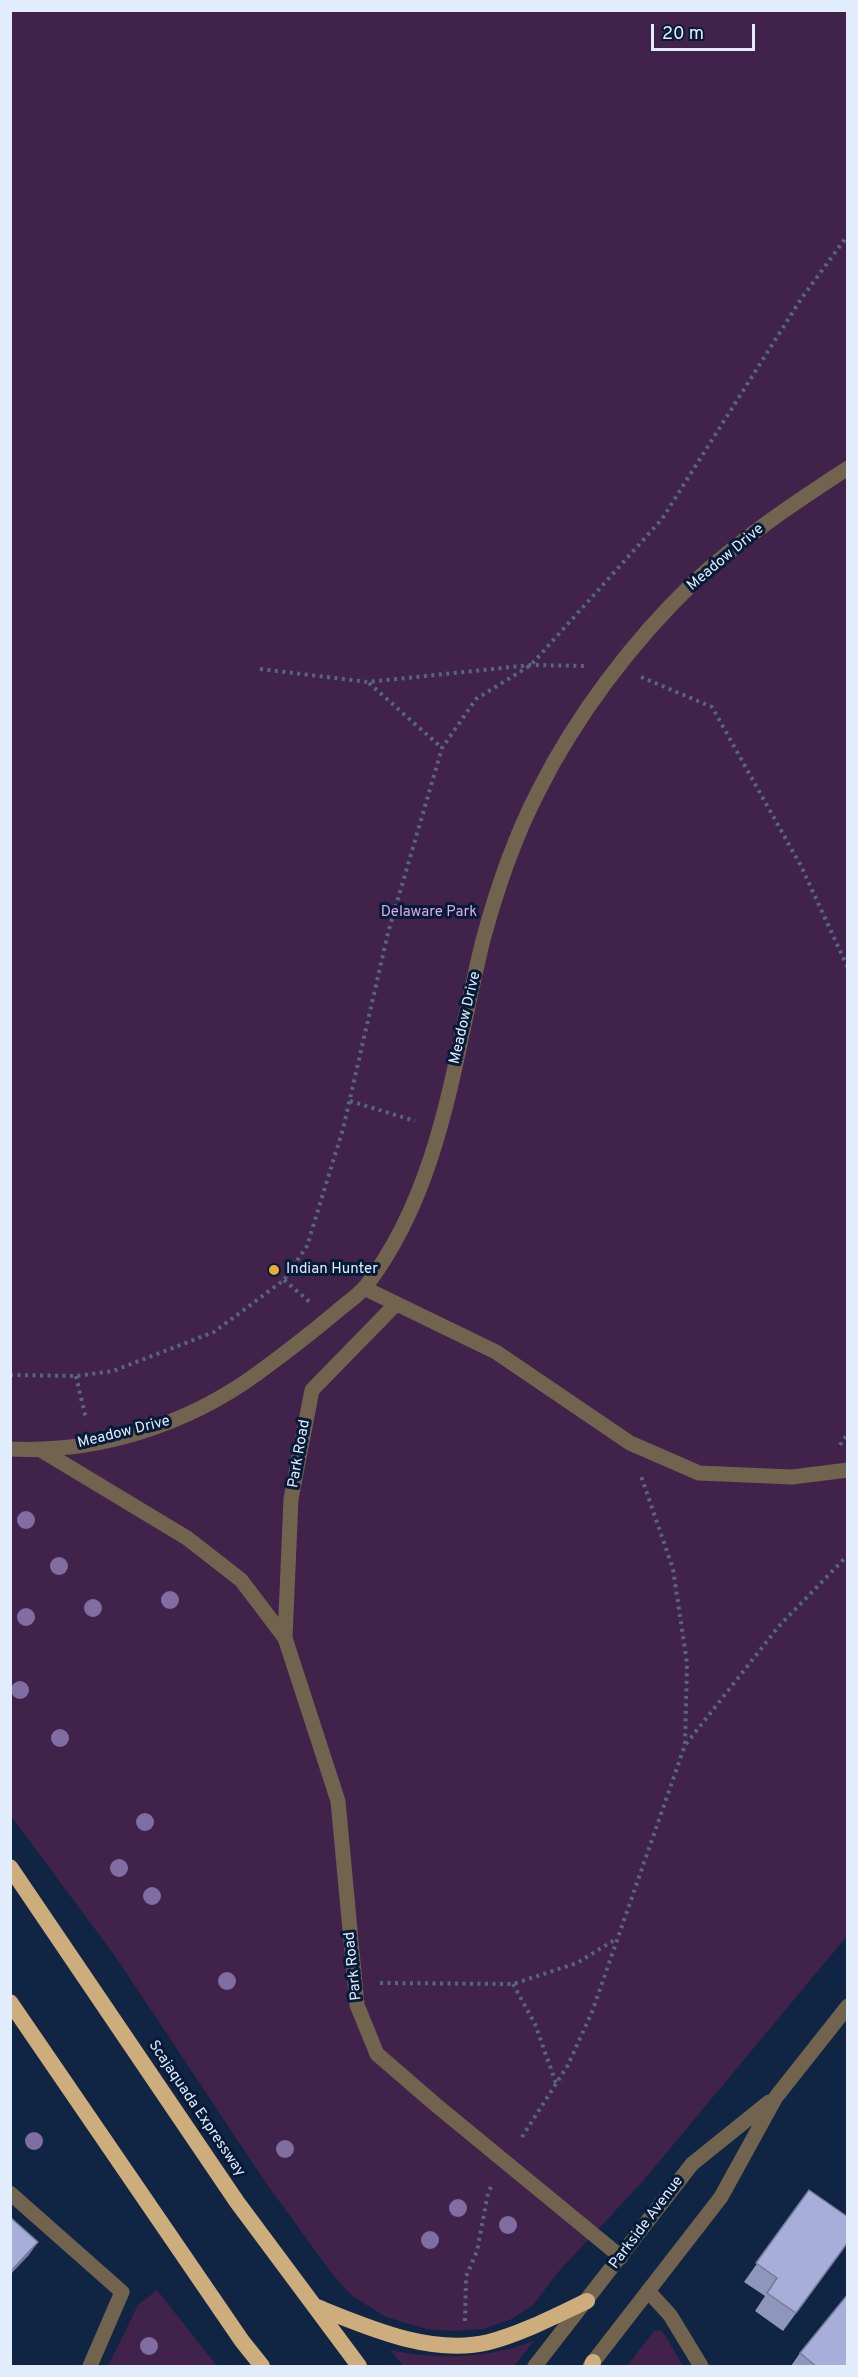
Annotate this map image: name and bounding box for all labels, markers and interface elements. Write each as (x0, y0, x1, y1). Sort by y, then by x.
scale bar (654, 12, 758, 50)
text: 20 m (662, 23, 704, 46)
street label: Meadow Drive (684, 521, 768, 595)
park label: Delaware Park (381, 904, 477, 922)
street label: Meadow Drive (447, 970, 485, 1066)
place label: Indian Hunter (286, 1261, 378, 1279)
marker: Indian Hunter (267, 1263, 281, 1277)
street label: Meadow Drive (76, 1413, 172, 1453)
street label: Park Road (285, 1418, 315, 1490)
street label: Park Road (341, 1931, 367, 2001)
street label: Scajaquada Expressway (144, 2038, 248, 2180)
street label: Parkside Avenue (606, 2173, 688, 2273)

